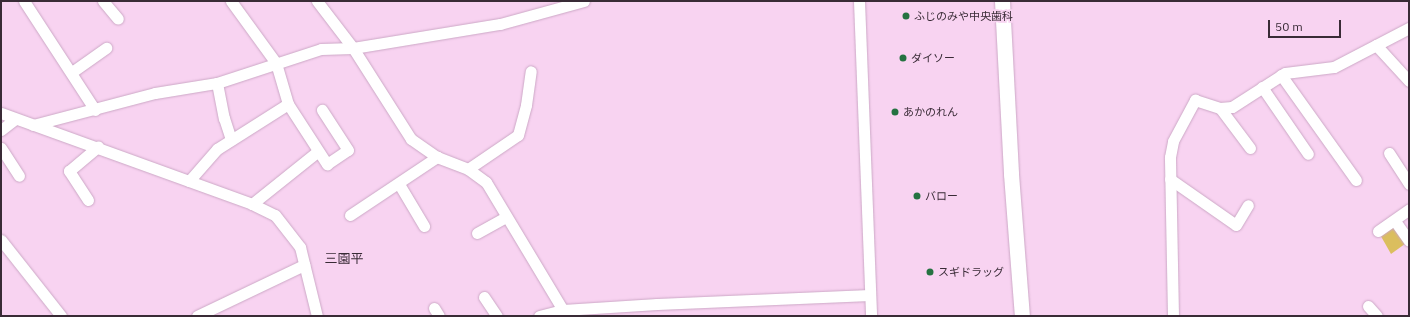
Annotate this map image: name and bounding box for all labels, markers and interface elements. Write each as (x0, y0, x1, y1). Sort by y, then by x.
place label: ふじのみや中央歯科 (914, 9, 1013, 23)
marker: ふじのみや中央歯科 (901, 11, 911, 21)
scale bar (1270, 12, 1343, 38)
text: 50 m (1275, 19, 1303, 34)
place label: ダイソー (911, 51, 955, 65)
marker: ダイソー (898, 53, 908, 63)
place label: あかのれん (903, 105, 958, 119)
marker: あかのれん (890, 107, 900, 117)
place label: バロー (925, 189, 958, 203)
marker: バロー (912, 191, 922, 201)
district label: 三園平 (325, 251, 363, 267)
place label: スギドラッグ (938, 265, 1004, 279)
marker: スギドラッグ (925, 267, 935, 277)

